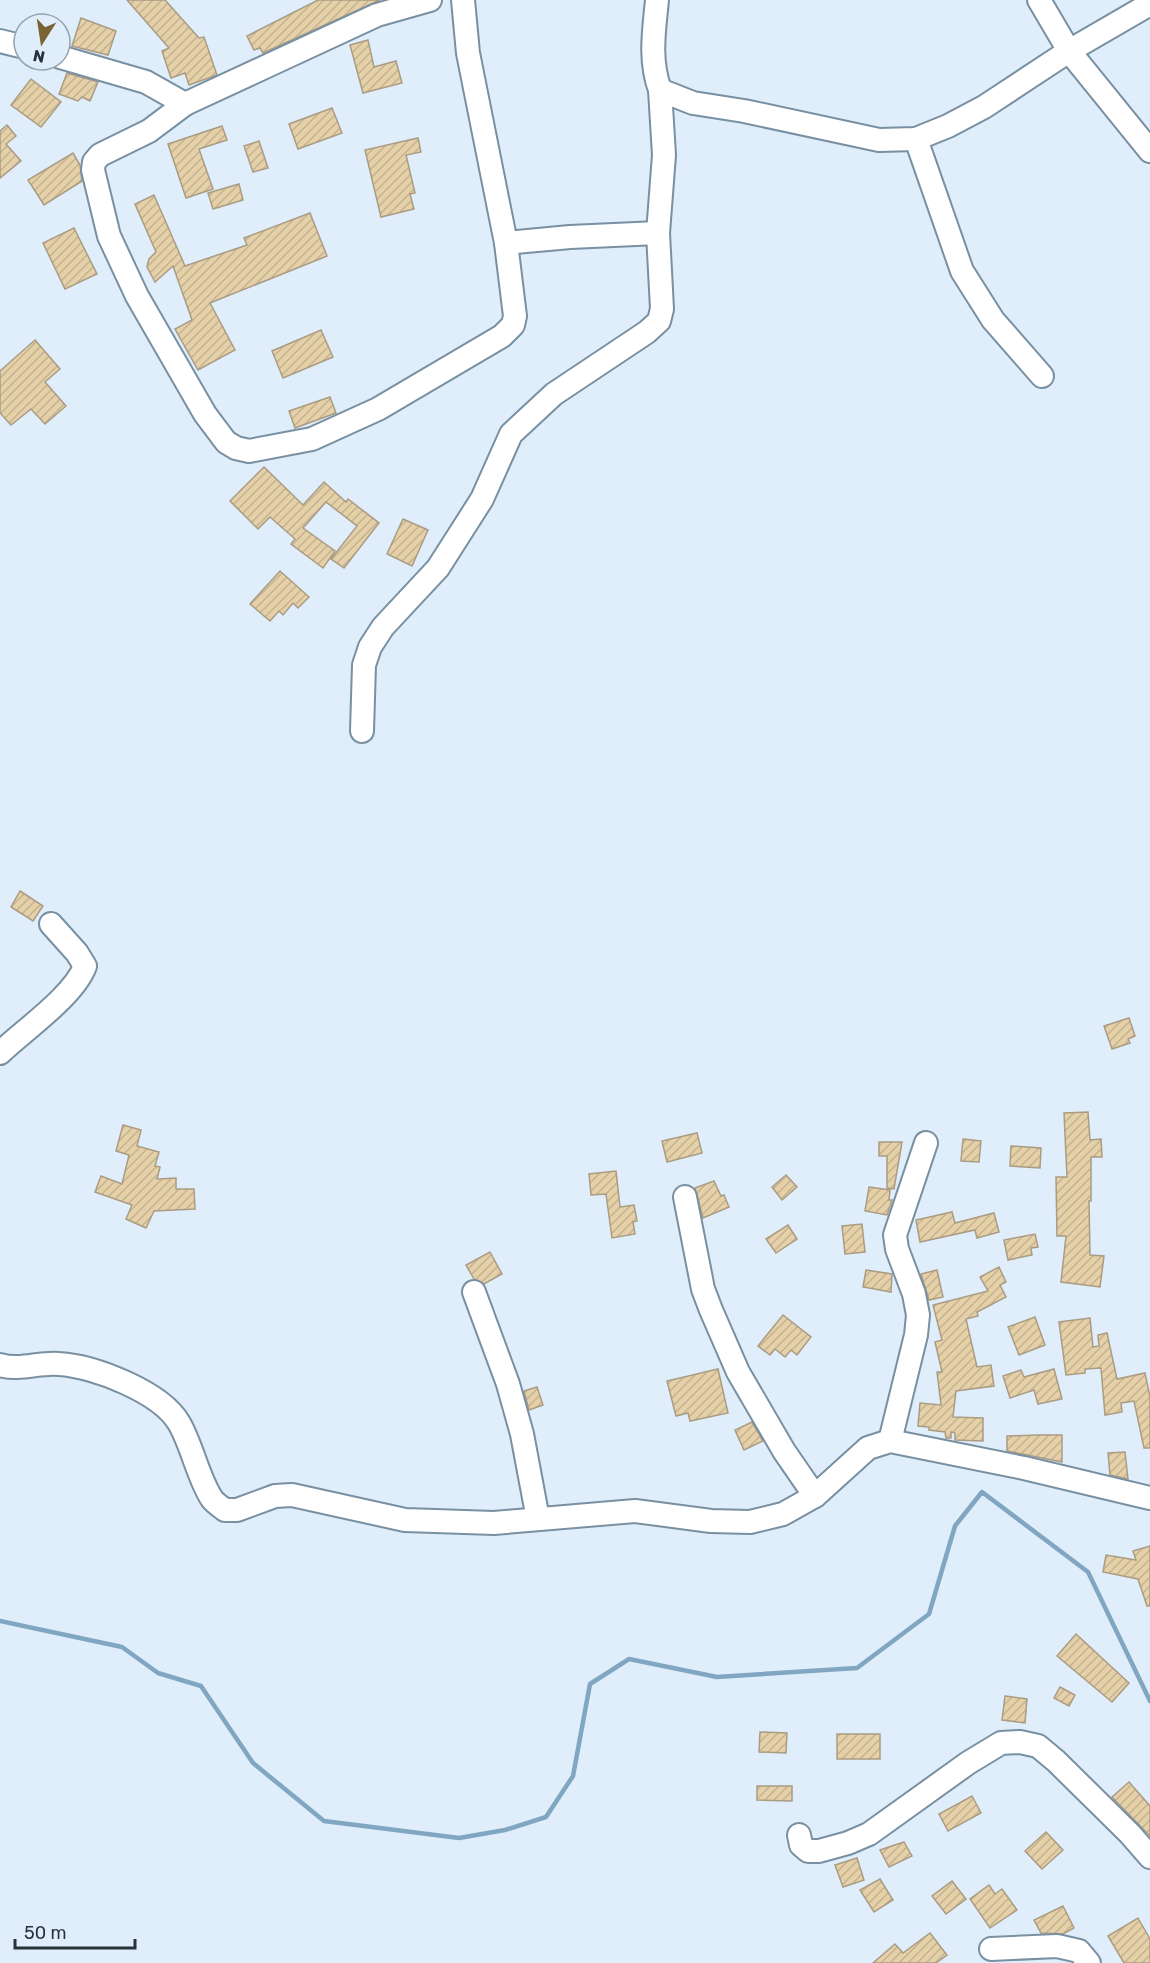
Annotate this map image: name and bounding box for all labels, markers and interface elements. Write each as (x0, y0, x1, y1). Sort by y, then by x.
north arrow (12, 12, 72, 72)
text: N (31, 46, 47, 67)
scale bar (15, 1912, 135, 1950)
text: 50 m (24, 1922, 67, 1944)

